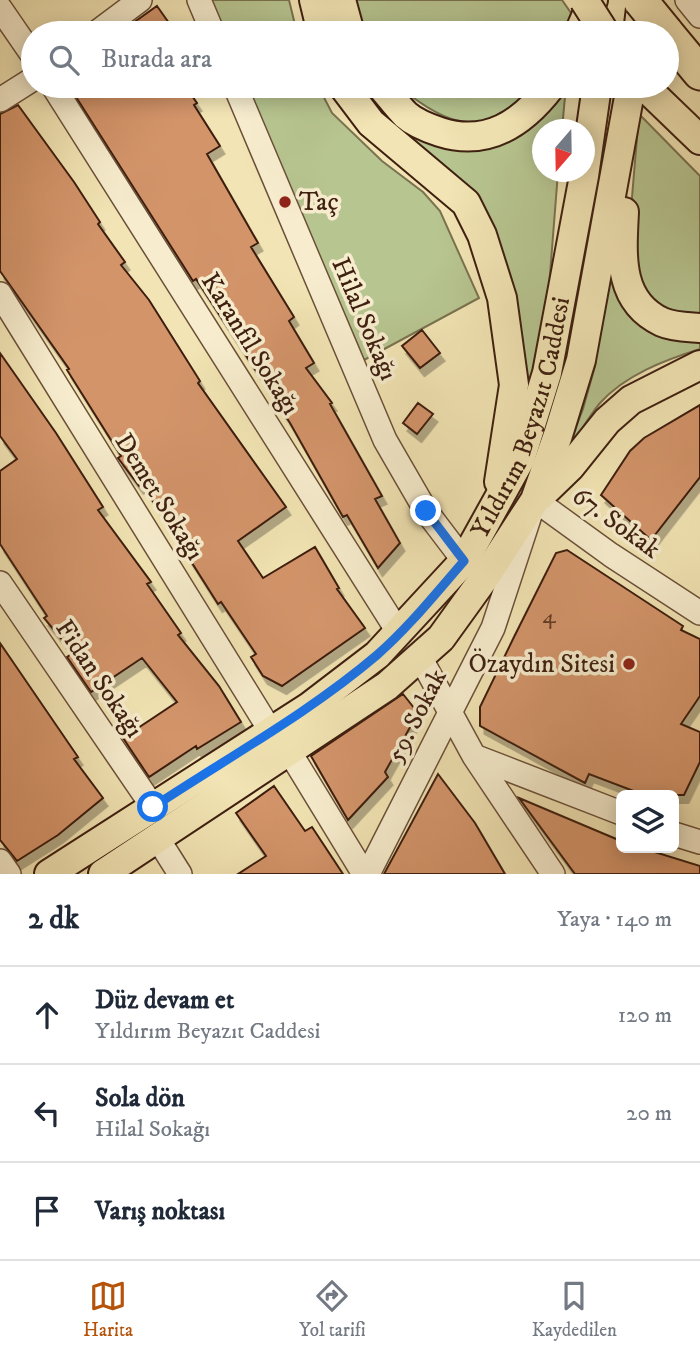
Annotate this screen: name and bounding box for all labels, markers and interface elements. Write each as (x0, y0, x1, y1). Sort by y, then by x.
search box (21, 21, 679, 98)
icon: search (45, 41, 83, 79)
text: Burada ara (101, 43, 212, 76)
north arrow (532, 119, 595, 182)
place label: Taç (299, 186, 339, 219)
marker: Taç (277, 194, 293, 210)
street label: Hilal Sokağı (323, 253, 405, 385)
street label: Karanfil Sokağı (193, 267, 307, 421)
street label: Yıldırım Beyazıt Caddesi (464, 294, 577, 544)
street label: Demet Sokağı (107, 427, 211, 567)
street label: 67. Sokak (565, 480, 667, 566)
route end (410, 495, 441, 526)
house number: 4 (542, 602, 556, 631)
street label: Fidan Sokağı (47, 614, 151, 744)
place label: Özaydın Sitesi (469, 648, 615, 681)
marker: Özaydın Sitesi (621, 656, 637, 672)
street label: 59. Sokak (379, 664, 455, 768)
map controls (616, 790, 679, 853)
button: layers (616, 790, 679, 853)
route start (137, 791, 168, 822)
text: 2 dk (28, 901, 79, 938)
text: Yaya · 140 m (557, 905, 672, 934)
text: Düz devam et (95, 984, 234, 1017)
icon: ahead (28, 996, 66, 1034)
text: 120 m (618, 1001, 672, 1030)
text: Yıldırım Beyazıt Caddesi (95, 1017, 321, 1046)
text: Sola dön (95, 1082, 185, 1115)
icon: left (28, 1094, 66, 1132)
text: 20 m (626, 1099, 672, 1128)
text: Hilal Sokağı (95, 1115, 210, 1144)
icon: arrive (28, 1192, 66, 1230)
text: Varış noktası (95, 1195, 225, 1228)
tab: Harita (83, 1277, 133, 1342)
tab: Yol tarifi (299, 1277, 366, 1342)
tab: Kaydedilen (532, 1277, 617, 1342)

